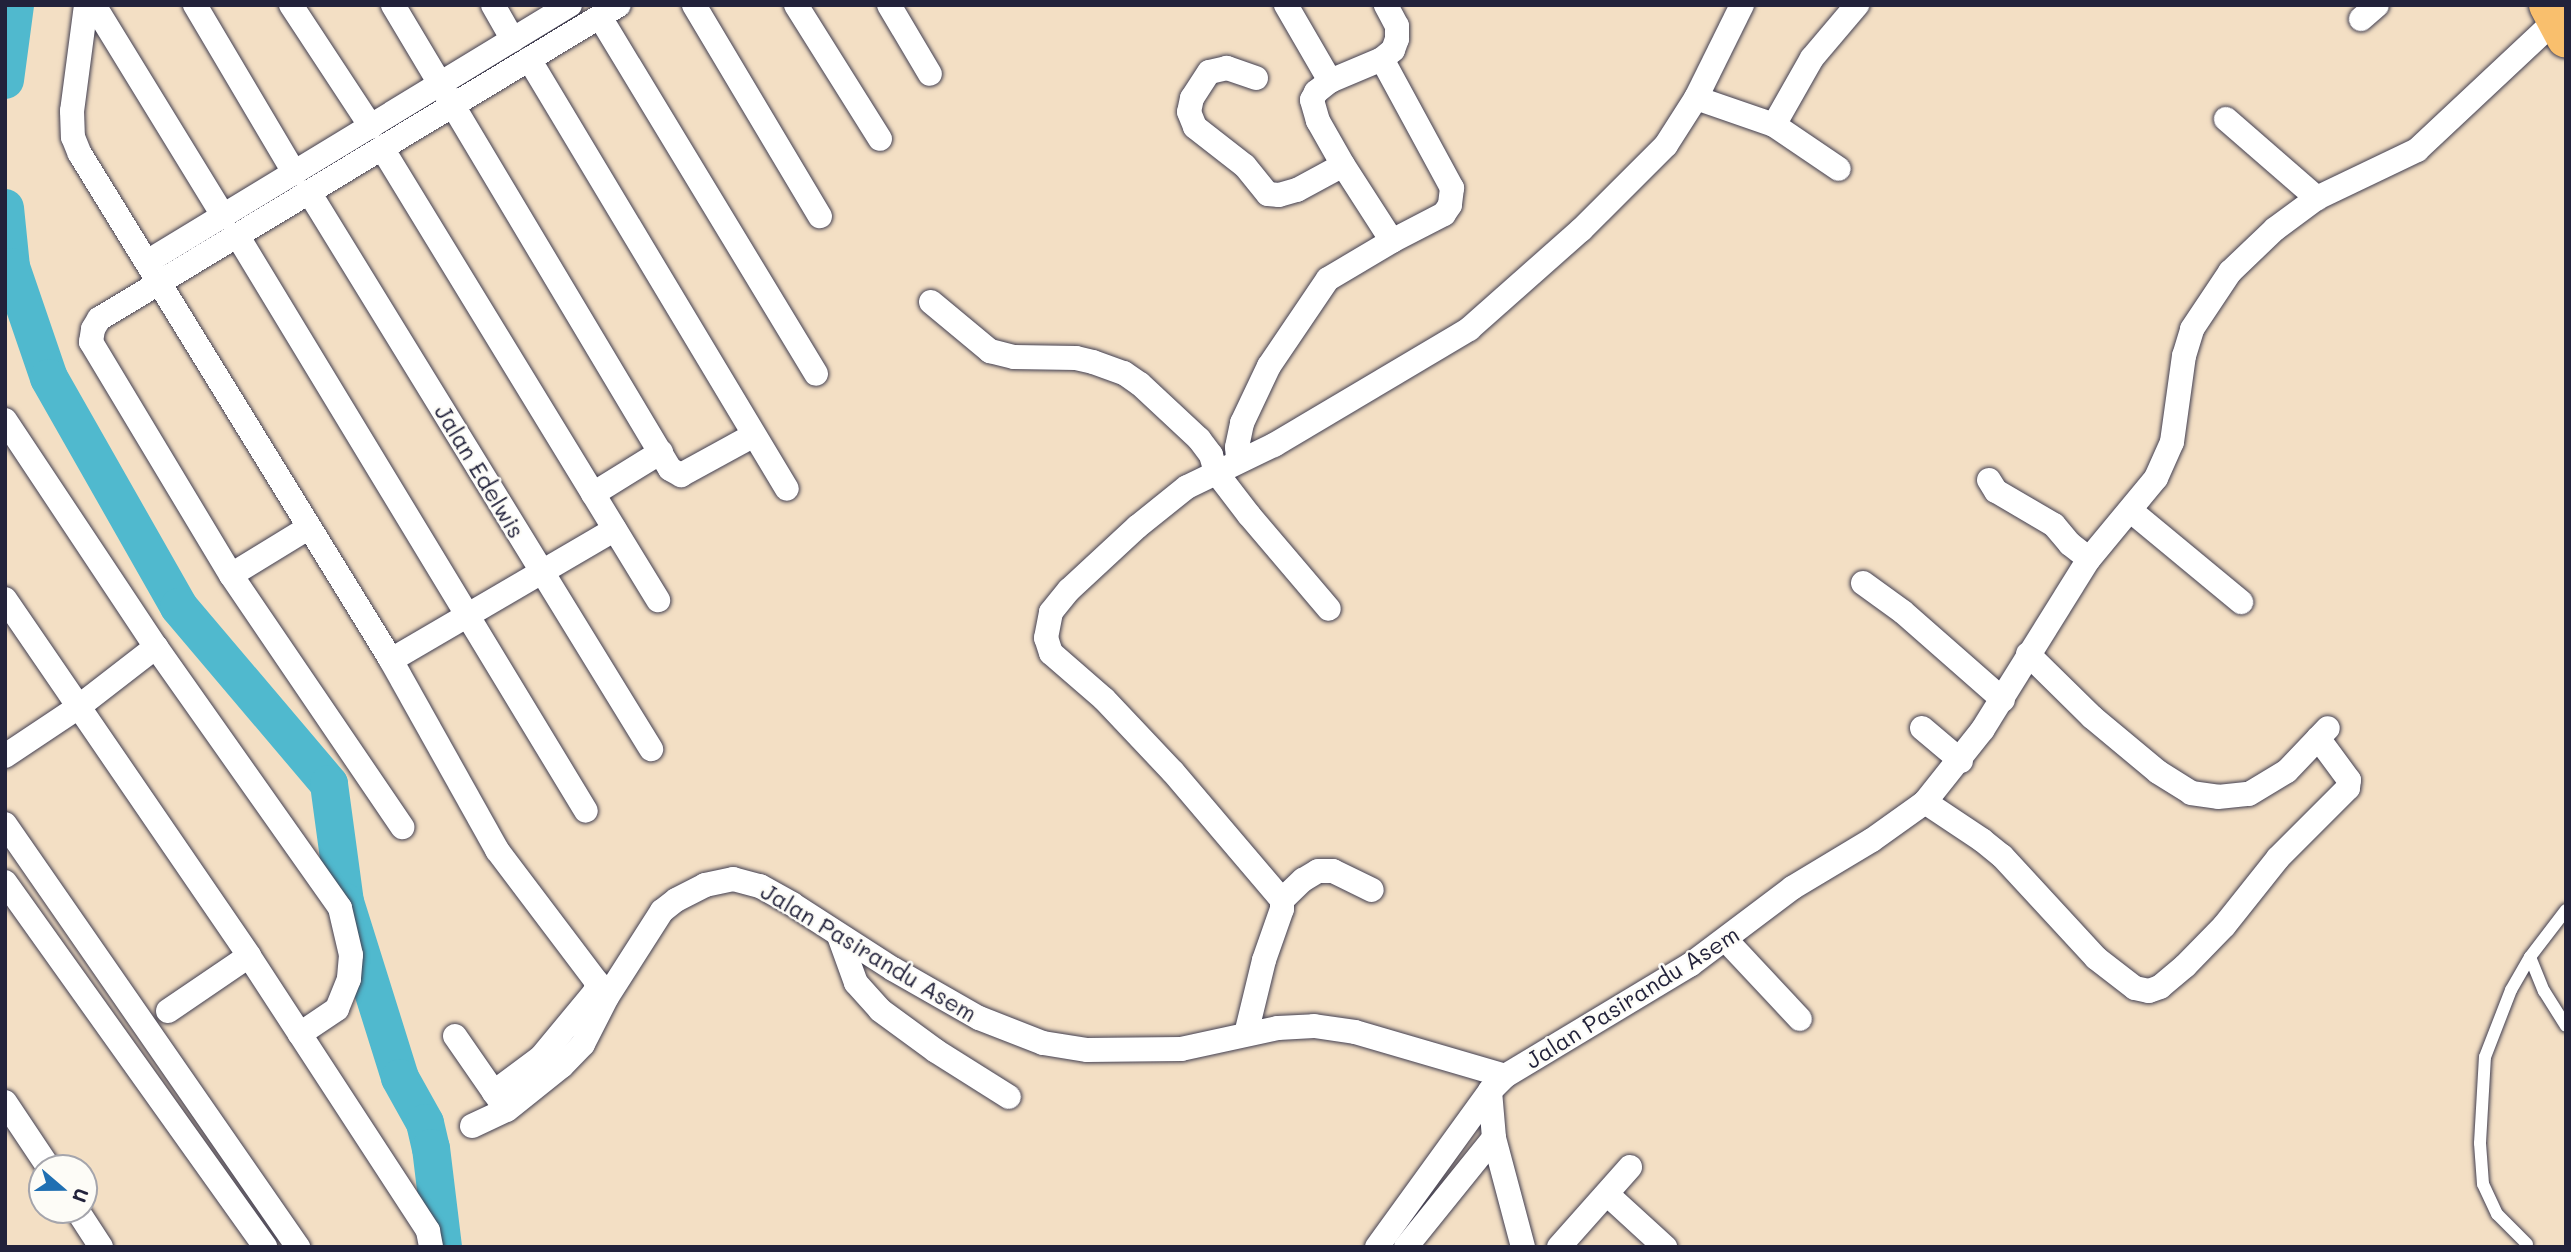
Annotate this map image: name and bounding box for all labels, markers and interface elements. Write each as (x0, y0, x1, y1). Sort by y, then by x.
street label: Jalan Edelwis (429, 399, 531, 543)
street label: Jalan Pasirandu Asem (756, 877, 982, 1027)
street label: Jalan Pasirandu Asem (1520, 920, 1744, 1074)
north arrow (28, 1154, 98, 1224)
text: U (67, 1185, 95, 1206)

